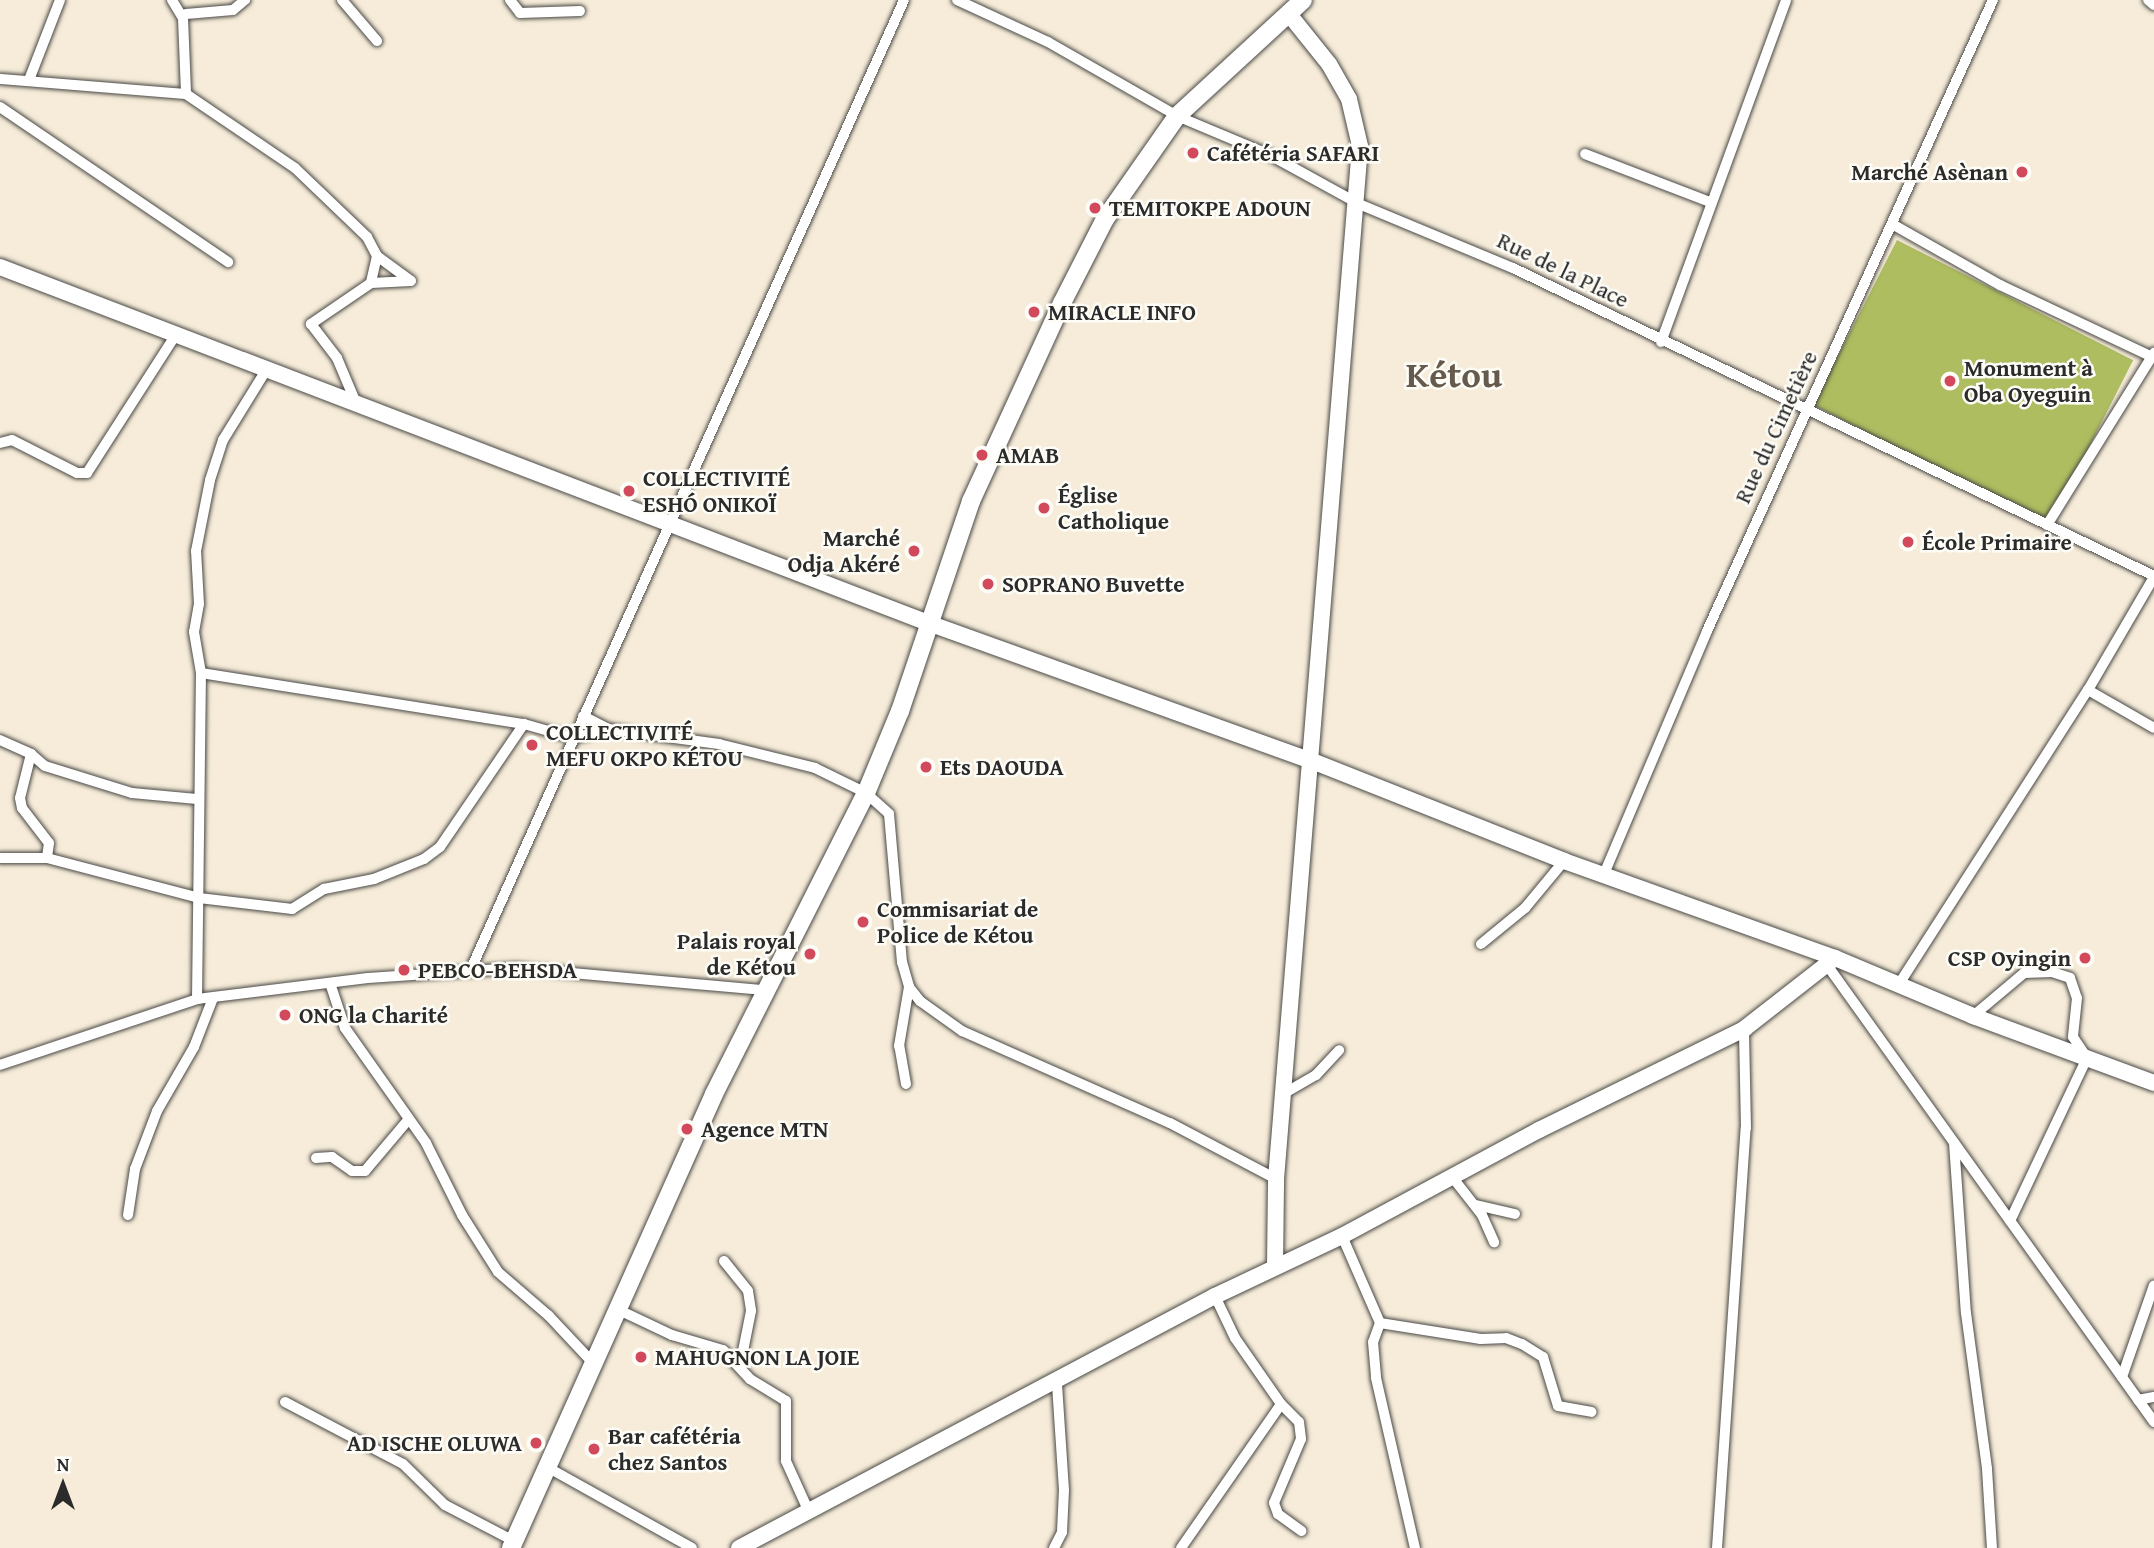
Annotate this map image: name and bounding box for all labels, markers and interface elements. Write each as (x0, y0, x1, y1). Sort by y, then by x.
place label: Cafétéria SAFARI (1207, 139, 1379, 167)
marker: Cafétéria SAFARI (1185, 145, 1201, 161)
place label: Marché Asènan (1851, 158, 2008, 186)
marker: Marché Asènan (2014, 164, 2030, 180)
place label: TEMITOKPE ADOUN (1109, 194, 1311, 222)
marker: TEMITOKPE ADOUN (1087, 200, 1103, 216)
street label: Rue de la Place (1493, 226, 1633, 314)
place label: MIRACLE INFO (1048, 298, 1196, 326)
marker: MIRACLE INFO (1026, 304, 1042, 320)
street label: Rue du Cimetière (1729, 346, 1823, 508)
district label: Kétou (1406, 352, 1502, 396)
place label: Monument à Oba Oyeguin (1964, 354, 2093, 408)
marker: Monument à Oba Oyeguin (1942, 373, 1958, 389)
place label: AMAB (996, 441, 1059, 469)
marker: AMAB (974, 447, 990, 463)
place label: COLLECTIVITÉ ESHÓ ONIKOÏ (643, 464, 790, 518)
place label: Église Catholique (1058, 481, 1169, 535)
marker: COLLECTIVITÉ ESHÓ ONIKOÏ (621, 483, 637, 499)
marker: Église Catholique (1036, 500, 1052, 516)
place label: Marché Odja Akéré (788, 524, 900, 578)
place label: École Primaire (1922, 528, 2072, 556)
marker: École Primaire (1900, 534, 1916, 550)
marker: Marché Odja Akéré (906, 543, 922, 559)
place label: SOPRANO Buvette (1002, 570, 1184, 598)
marker: SOPRANO Buvette (980, 576, 996, 592)
place label: COLLECTIVITÉ MEFU OKPO KÉTOU (546, 718, 743, 772)
marker: COLLECTIVITÉ MEFU OKPO KÉTOU (524, 737, 540, 753)
place label: Ets DAOUDA (940, 753, 1064, 781)
marker: Ets DAOUDA (918, 759, 934, 775)
place label: Commisariat de Police de Kétou (877, 895, 1038, 949)
marker: Commisariat de Police de Kétou (855, 914, 871, 930)
place label: Palais royal de Kétou (677, 927, 796, 981)
place label: CSP Oyingin (1948, 944, 2071, 972)
marker: Palais royal de Kétou (802, 946, 818, 962)
marker: CSP Oyingin (2077, 950, 2093, 966)
place label: PEBCO-BEHSDA (418, 956, 577, 984)
marker: PEBCO-BEHSDA (396, 962, 412, 978)
place label: ONG la Charité (299, 1001, 448, 1029)
marker: ONG la Charité (277, 1007, 293, 1023)
place label: Agence MTN (701, 1115, 828, 1143)
marker: Agence MTN (679, 1121, 695, 1137)
place label: MAHUGNON LA JOIE (655, 1343, 859, 1371)
marker: MAHUGNON LA JOIE (633, 1349, 649, 1365)
place label: Bar cafétéria chez Santos (608, 1422, 741, 1476)
place label: AD ISCHE OLUWA (347, 1429, 522, 1457)
marker: AD ISCHE OLUWA (528, 1435, 544, 1451)
marker: Bar cafétéria chez Santos (586, 1441, 602, 1457)
north arrow (28, 1450, 98, 1520)
text: N (57, 1450, 69, 1478)

